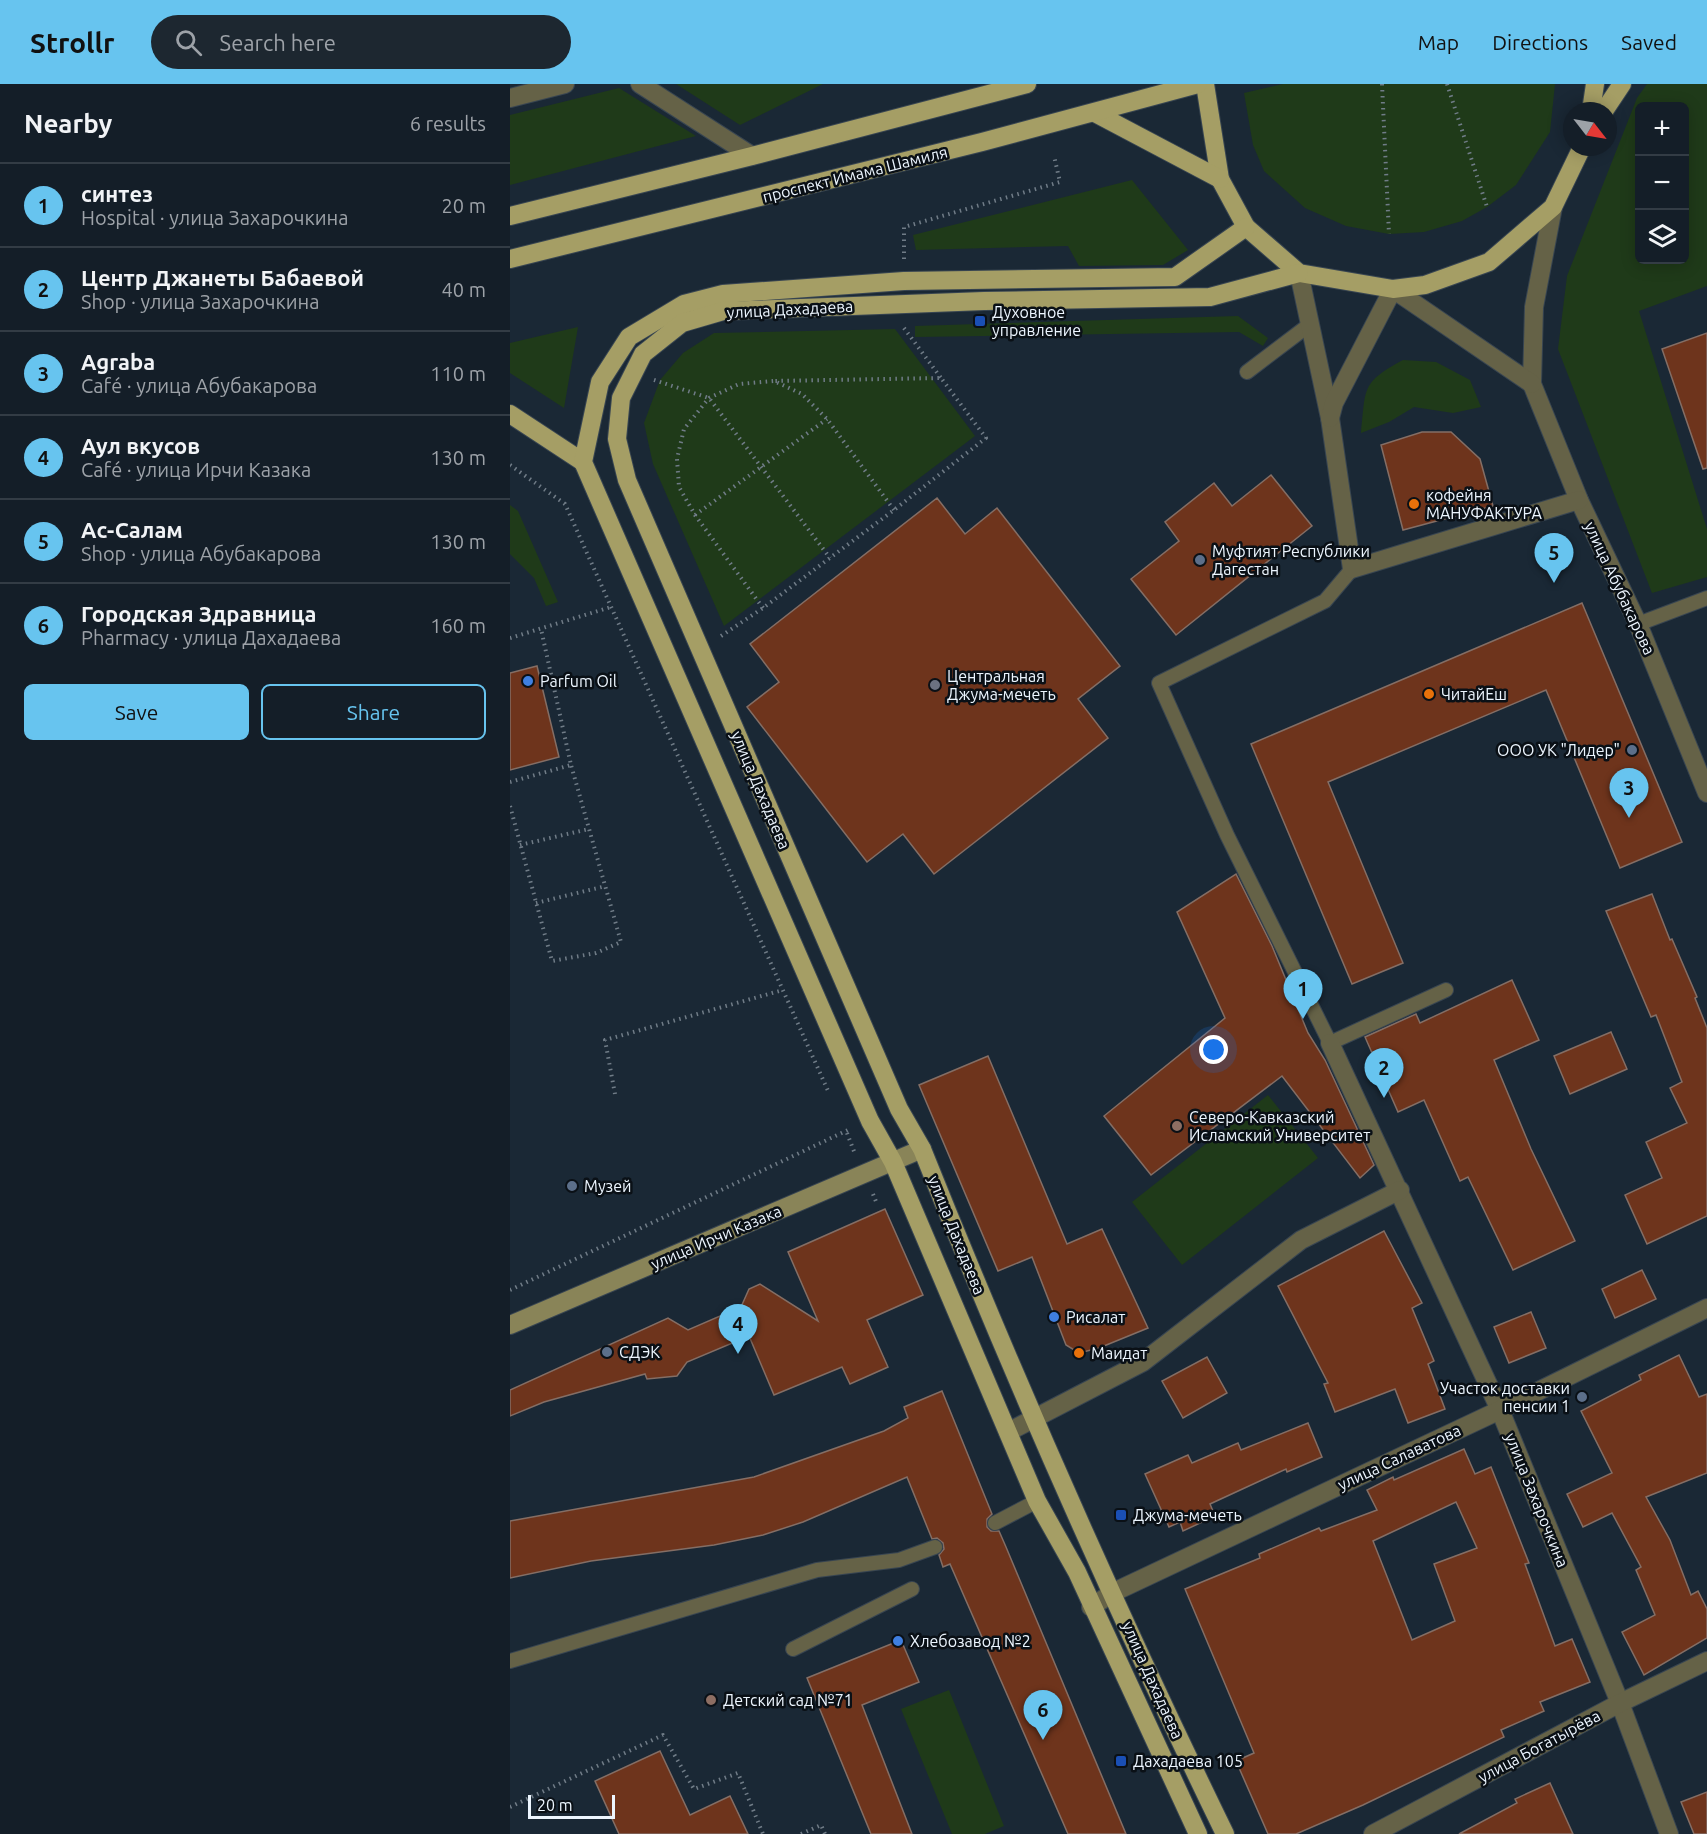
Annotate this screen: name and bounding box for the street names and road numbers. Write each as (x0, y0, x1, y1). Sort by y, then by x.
street label: проспект Имама Шамиля (761, 142, 949, 206)
street label: улица Дахадаева (726, 297, 854, 321)
street label: улица Абубакарова (1581, 519, 1659, 657)
street label: улица Дахадаева (728, 728, 794, 852)
street label: улица Дахадаева (925, 1173, 989, 1297)
street label: улица Ирчи Казака (648, 1201, 784, 1273)
street label: улица Салаватова (1335, 1421, 1463, 1493)
street label: улица Захарочкина (1502, 1430, 1572, 1570)
street label: улица Дахадаева (1119, 1619, 1187, 1741)
street label: улица Богатырёва (1475, 1706, 1603, 1786)

